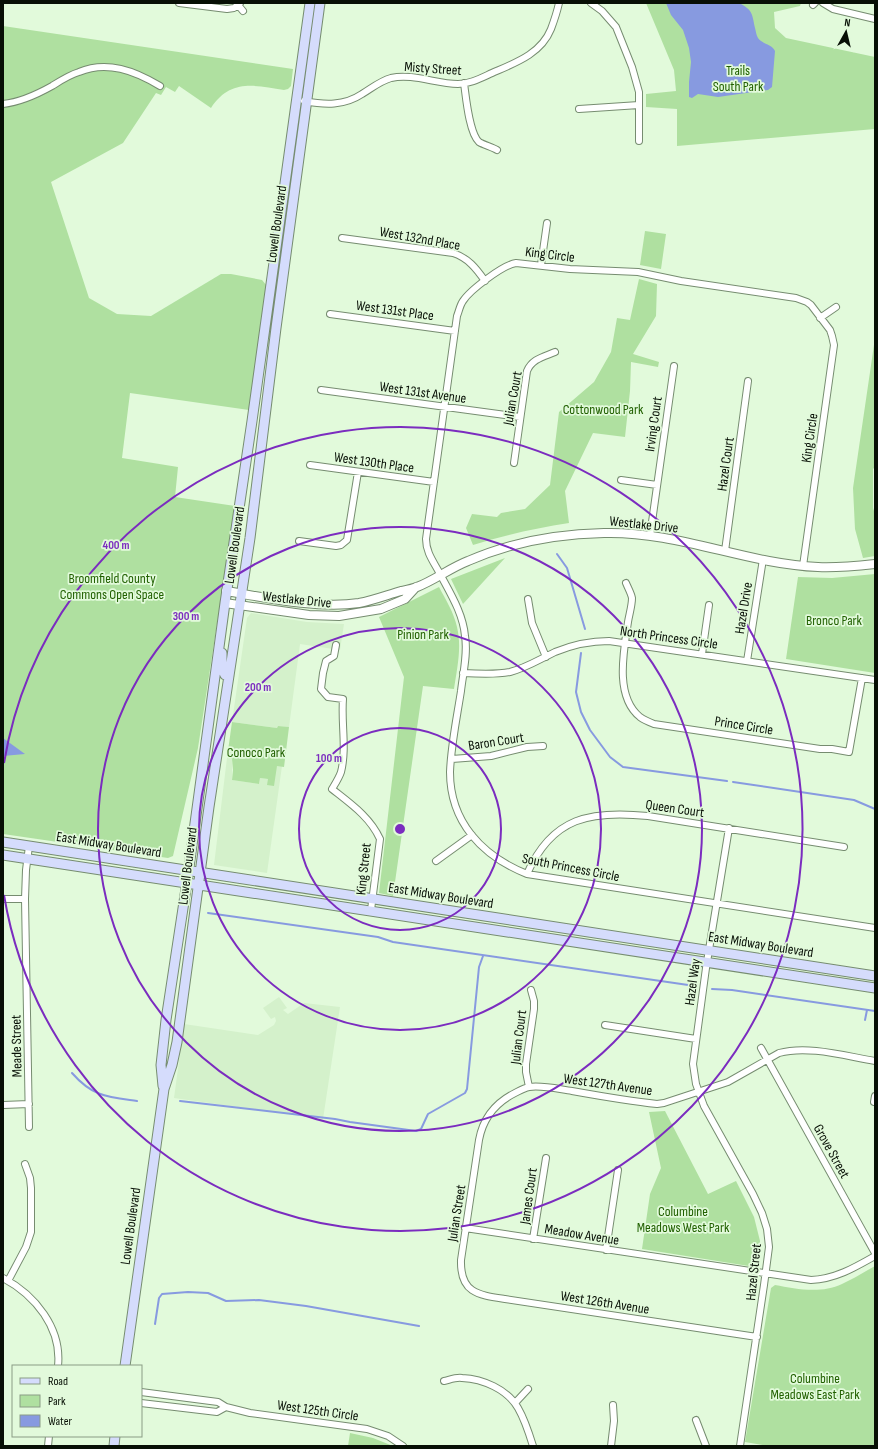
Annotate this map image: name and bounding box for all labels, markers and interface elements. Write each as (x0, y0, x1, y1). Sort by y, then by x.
north arrow (826, 12, 866, 52)
text: N (844, 16, 851, 29)
street label: Misty Street (404, 58, 462, 79)
park label: Trails South Park (713, 62, 764, 95)
street label: Lowell Boulevard (263, 184, 290, 264)
street label: West 132nd Place (378, 223, 462, 254)
street label: King Circle (524, 243, 576, 266)
street label: West 131st Place (355, 297, 435, 324)
street label: Julian Court (499, 370, 526, 427)
street label: West 131st Avenue (378, 378, 467, 407)
street label: Irving Court (641, 395, 666, 453)
park label: Cottonwood Park (563, 401, 644, 418)
street label: King Circle (798, 412, 821, 464)
street label: Hazel Court (713, 436, 738, 492)
street label: West 130th Place (333, 448, 415, 477)
street label: Lowell Boulevard (221, 505, 248, 585)
street label: Westlake Drive (609, 512, 679, 537)
text: 400 m (103, 538, 129, 553)
park label: Broomfield County Commons Open Space (60, 570, 164, 603)
street label: Hazel Drive (731, 581, 756, 635)
street label: Westlake Drive (262, 587, 332, 612)
text: 300 m (173, 609, 199, 624)
park label: Bronco Park (806, 612, 863, 629)
street label: North Princess Circle (619, 622, 719, 653)
park label: Pinion Park (397, 626, 449, 643)
text: 200 m (245, 680, 271, 695)
street label: Prince Circle (713, 712, 774, 739)
street label: Baron Court (467, 729, 525, 754)
park label: Conoco Park (227, 744, 286, 761)
text: 100 m (316, 751, 342, 766)
street label: Queen Court (645, 796, 705, 821)
centre of rings (393, 822, 407, 836)
street label: Lowell Boulevard (174, 826, 201, 906)
street label: East Midway Boulevard (55, 828, 163, 861)
street label: King Street (352, 842, 375, 896)
street label: South Princess Circle (521, 850, 621, 885)
street label: East Midway Boulevard (387, 879, 495, 912)
street label: East Midway Boulevard (707, 928, 815, 961)
street label: Hazel Way (681, 957, 704, 1007)
street label: Julian Court (507, 1009, 530, 1066)
street label: Meade Street (7, 1015, 26, 1077)
street label: West 127th Avenue (563, 1070, 653, 1099)
street label: Grove Street (810, 1121, 853, 1181)
street label: James Court (516, 1167, 541, 1226)
street label: Julian Street (443, 1183, 469, 1244)
street label: Lowell Boulevard (117, 1186, 144, 1266)
park label: Columbine Meadows West Park (637, 1203, 730, 1236)
street label: Meadow Avenue (543, 1220, 620, 1249)
street label: Hazel Street (742, 1243, 765, 1301)
street label: West 126th Avenue (559, 1287, 651, 1318)
legend (12, 1365, 142, 1437)
park label: Columbine Meadows East Park (771, 1370, 860, 1403)
text: Road (48, 1374, 68, 1389)
text: Park (48, 1394, 66, 1409)
street label: West 125th Circle (276, 1396, 360, 1425)
text: Water (48, 1414, 72, 1429)

